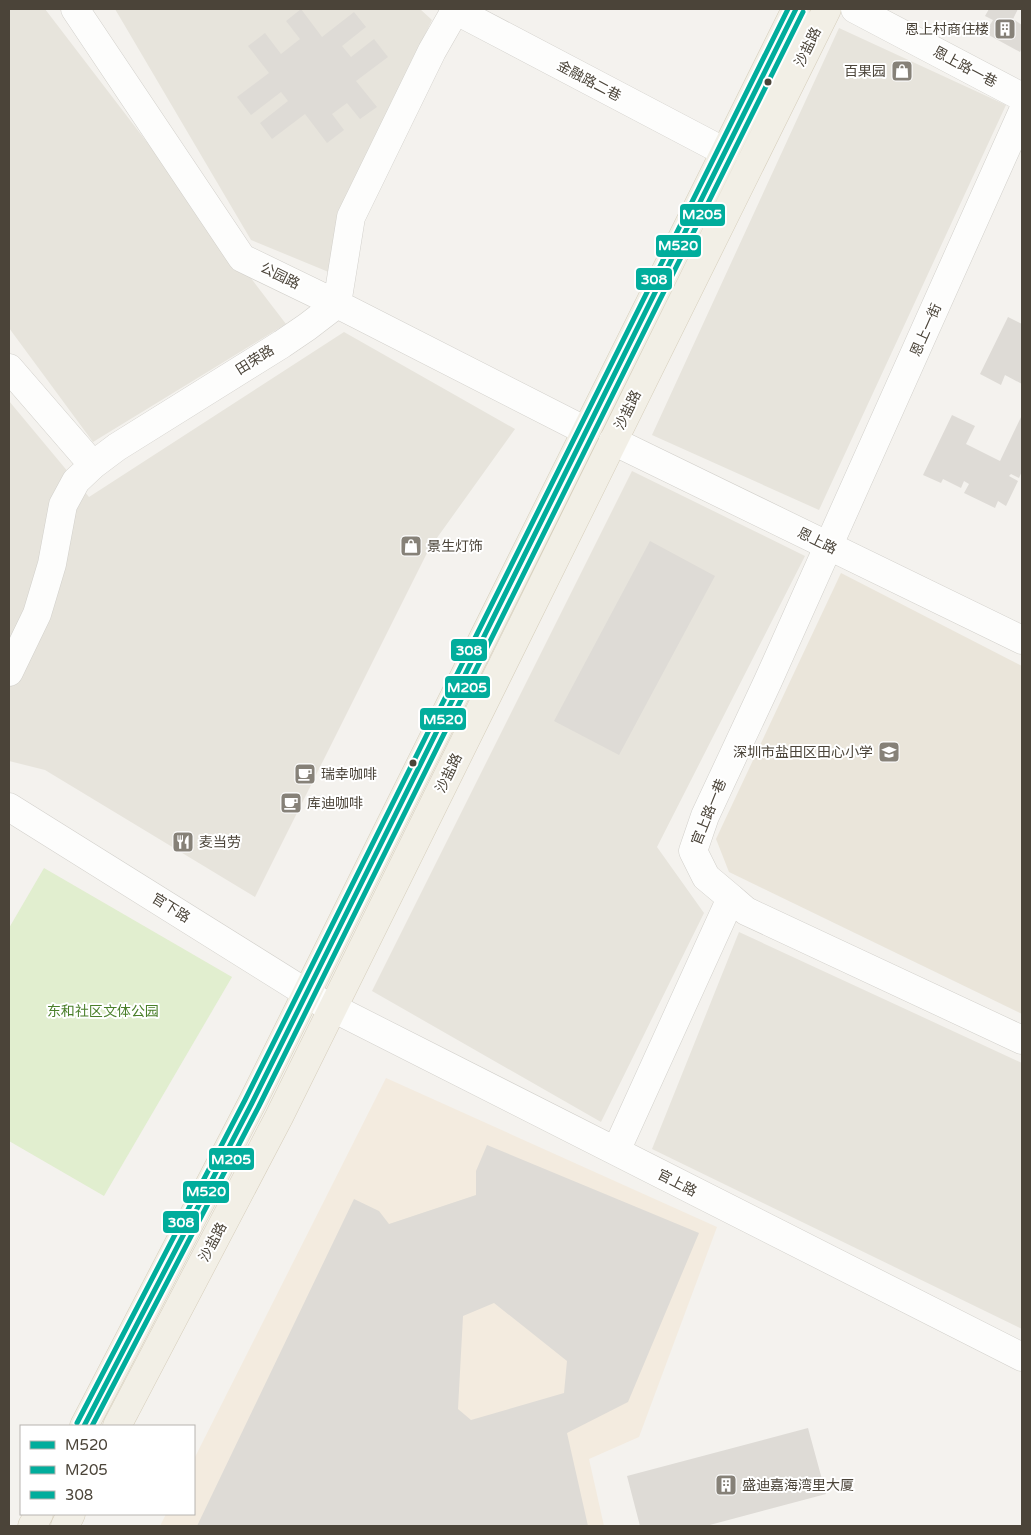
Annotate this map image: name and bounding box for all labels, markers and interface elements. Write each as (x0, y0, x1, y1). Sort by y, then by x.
building icon: 恩上村商住楼 (993, 17, 1017, 41)
place label: 恩上村商住楼 (905, 21, 989, 38)
street label: 沙盐路 (791, 24, 825, 70)
street label: 恩上路一巷 (930, 43, 1000, 91)
street label: 金融路二巷 (554, 57, 624, 105)
shop icon: 百果园 (890, 59, 914, 83)
place label: 百果园 (844, 63, 886, 80)
unlabelled marker (763, 77, 773, 87)
line badge: M205 (679, 203, 726, 227)
text: M205 (682, 206, 722, 223)
line badge: M520 (655, 234, 702, 258)
text: M520 (658, 237, 698, 254)
street label: 公园路 (257, 259, 303, 293)
line badge: 308 (635, 267, 673, 291)
text: 308 (641, 271, 667, 288)
street label: 恩上一街 (907, 301, 945, 359)
street label: 田荣路 (233, 342, 277, 378)
street label: 沙盐路 (611, 387, 645, 433)
street label: 恩上路 (794, 524, 840, 558)
shop icon: 景生灯饰 (399, 534, 423, 558)
place label: 景生灯饰 (427, 538, 483, 555)
line badge: 308 (450, 638, 488, 662)
text: 308 (456, 642, 482, 659)
line badge: M205 (444, 675, 491, 699)
text: M205 (447, 679, 487, 696)
line badge: M520 (419, 707, 467, 731)
text: M520 (423, 711, 463, 728)
school or university icon: 深圳市盐田区田心小学 (877, 740, 901, 764)
place label: 深圳市盐田区田心小学 (733, 744, 873, 761)
street label: 沙盐路 (432, 750, 466, 796)
unlabelled marker (408, 758, 418, 768)
cafe icon: 瑞幸咖啡 (293, 762, 317, 786)
place label: 瑞幸咖啡 (321, 766, 377, 783)
street label: 官上路一巷 (688, 776, 730, 848)
cafe icon: 库迪咖啡 (279, 791, 303, 815)
place label: 库迪咖啡 (307, 795, 363, 812)
restaurant icon: 麦当劳 (171, 830, 195, 854)
place label: 麦当劳 (199, 834, 241, 851)
street label: 官下路 (149, 890, 193, 926)
park label: 东和社区文体公园 (47, 1003, 159, 1020)
line badge: M205 (208, 1147, 255, 1171)
text: M205 (211, 1151, 251, 1168)
street label: 官上路 (654, 1166, 700, 1200)
line badge: M520 (182, 1180, 230, 1204)
text: M520 (186, 1183, 226, 1200)
line badge: 308 (162, 1210, 200, 1234)
text: 308 (168, 1214, 194, 1231)
street label: 沙盐路 (196, 1219, 230, 1265)
legend (20, 1425, 195, 1515)
text: M520 (65, 1436, 108, 1454)
text: M205 (65, 1461, 108, 1479)
building icon: 盛迪嘉海湾里大厦 (714, 1473, 738, 1497)
place label: 盛迪嘉海湾里大厦 (742, 1477, 854, 1494)
text: 308 (65, 1486, 93, 1504)

